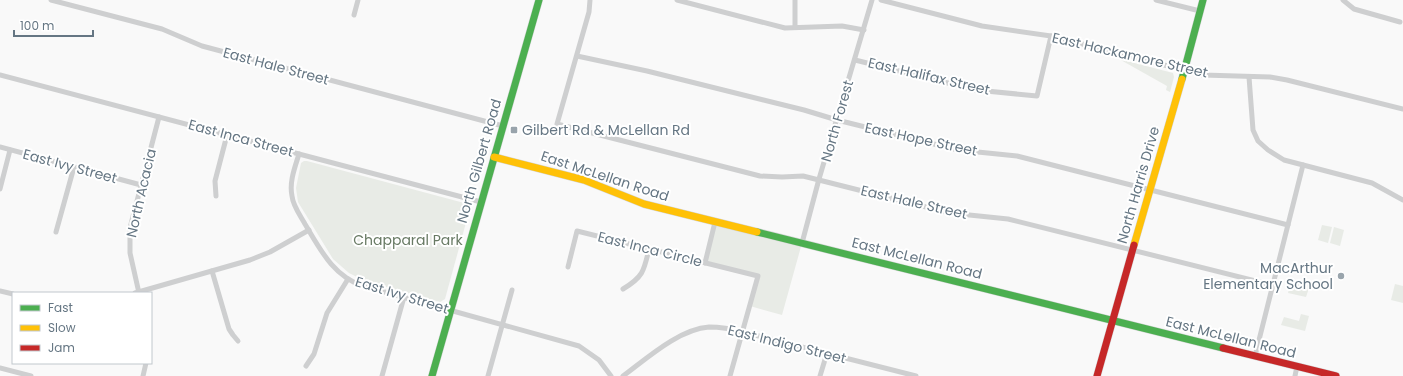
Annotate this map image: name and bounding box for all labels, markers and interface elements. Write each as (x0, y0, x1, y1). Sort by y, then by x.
scale bar (14, 12, 93, 38)
text: 100 m (20, 17, 54, 34)
street label: East Hackamore Street (1050, 27, 1210, 83)
street label: East Hale Street (221, 42, 331, 90)
street label: East Halifax Street (866, 52, 992, 100)
street label: North Forest (816, 78, 858, 164)
street label: North Gilbert Road (452, 97, 506, 225)
street label: East Inca Street (186, 114, 296, 162)
street label: East Hope Street (863, 117, 979, 161)
place label: Gilbert Rd & McLellan Rd (522, 120, 690, 140)
street label: North Harris Drive (1112, 124, 1164, 246)
marker: Gilbert Rd & McLellan Rd (509, 125, 519, 135)
street label: East Ivy Street (21, 144, 119, 188)
street label: East McLellan Road (538, 146, 672, 206)
street label: North Acacia (121, 147, 161, 239)
street label: East Hale Street (859, 180, 969, 224)
street label: East Inca Circle (596, 226, 705, 272)
park label: Chapparal Park (353, 230, 464, 250)
street label: East McLellan Road (850, 232, 984, 284)
place label: MacArthur Elementary School (1203, 258, 1333, 294)
street label: East Ivy Street (353, 271, 451, 319)
marker: MacArthur Elementary School (1336, 271, 1346, 281)
legend (12, 292, 152, 364)
text: Fast (48, 299, 73, 316)
street label: East McLellan Road (1164, 311, 1298, 363)
text: Slow (48, 319, 76, 336)
street label: East Indigo Street (726, 320, 848, 368)
text: Jam (48, 339, 75, 356)

